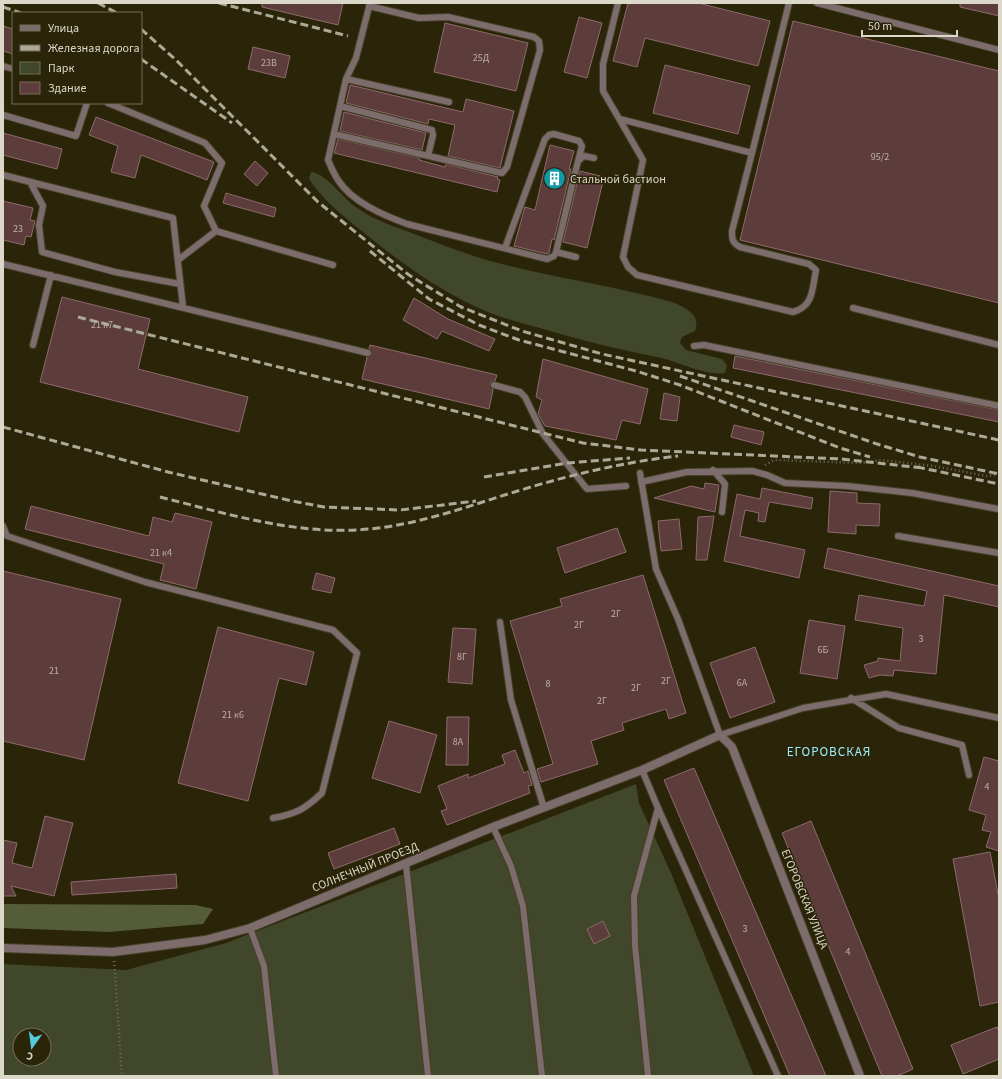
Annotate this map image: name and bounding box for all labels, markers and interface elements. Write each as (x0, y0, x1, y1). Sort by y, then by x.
legend (12, 12, 142, 104)
scale bar (862, 12, 957, 38)
text: 50 m (868, 18, 892, 35)
text: Улица (48, 20, 79, 37)
text: Железная дорога (48, 40, 140, 57)
house number: 25Д (473, 51, 490, 65)
house number: 23В (261, 56, 277, 70)
text: Парк (48, 60, 74, 77)
text: Здание (48, 80, 87, 97)
house number: 95/2 (871, 150, 889, 164)
building icon: Стальной бастион (542, 166, 568, 192)
place label: Стальной бастион (570, 171, 666, 188)
house number: 23 (13, 222, 23, 236)
house number: 21 к7 (91, 318, 113, 332)
house number: 21 к4 (150, 546, 172, 560)
house number: 2Г (611, 607, 621, 621)
house number: 2Г (574, 618, 584, 632)
house number: 3 (919, 632, 924, 646)
house number: 6Б (818, 643, 829, 657)
house number: 8Г (457, 650, 467, 664)
house number: 21 (49, 664, 59, 678)
house number: 2Г (661, 674, 671, 688)
house number: 6А (737, 676, 748, 690)
house number: 8 (546, 677, 551, 691)
house number: 2Г (631, 681, 641, 695)
house number: 2Г (597, 694, 607, 708)
house number: 21 к6 (222, 708, 244, 722)
house number: 8А (453, 735, 464, 749)
district label: ЕГОРОВСКАЯ (787, 743, 871, 761)
house number: 4 (985, 780, 990, 794)
street label: СОЛНЕЧНЫЙ ПРОЕЗД (309, 838, 421, 897)
street label: ЕГОРОВСКАЯ УЛИЦА (777, 847, 833, 952)
house number: 3 (743, 922, 748, 936)
house number: 4 (846, 945, 851, 959)
north arrow (12, 1027, 52, 1067)
text: С (24, 1048, 35, 1064)

